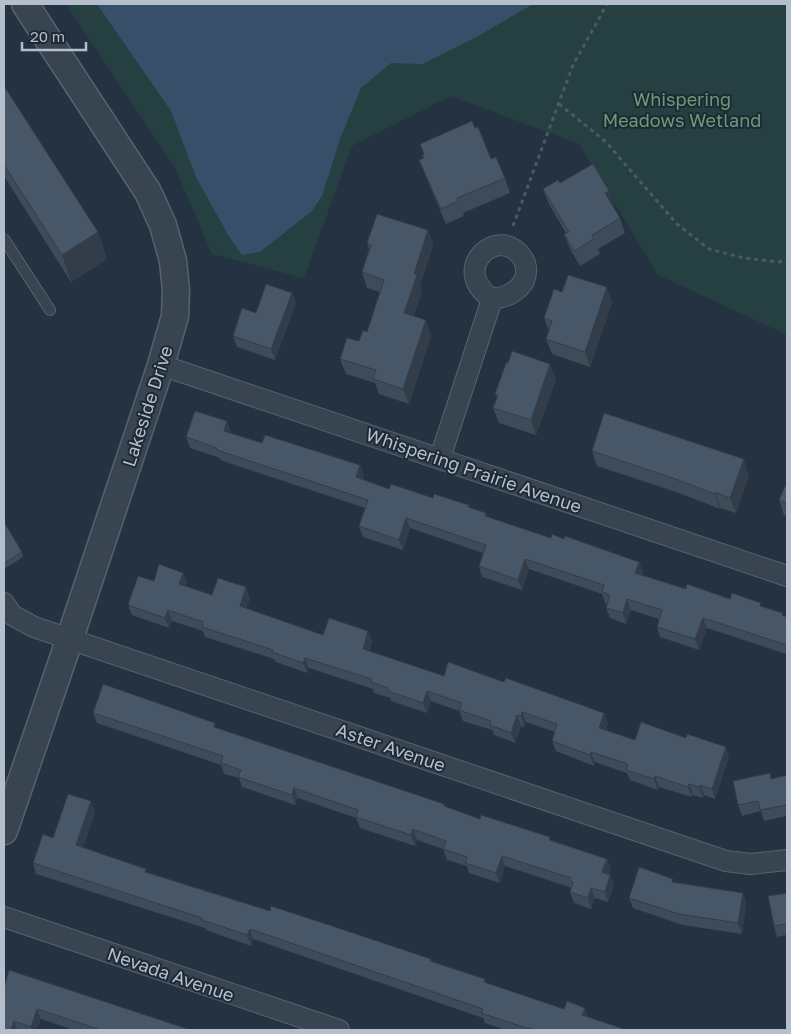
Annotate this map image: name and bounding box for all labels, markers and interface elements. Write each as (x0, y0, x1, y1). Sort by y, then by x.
scale bar (22, 20, 86, 52)
text: 20 m (30, 27, 65, 45)
park label: Whispering Meadows Wetland (603, 88, 761, 131)
street label: Lakeside Drive (117, 343, 177, 469)
street label: Whispering Prairie Avenue (363, 423, 585, 517)
street label: Aster Avenue (333, 718, 449, 776)
street label: Nevada Avenue (105, 942, 237, 1006)

